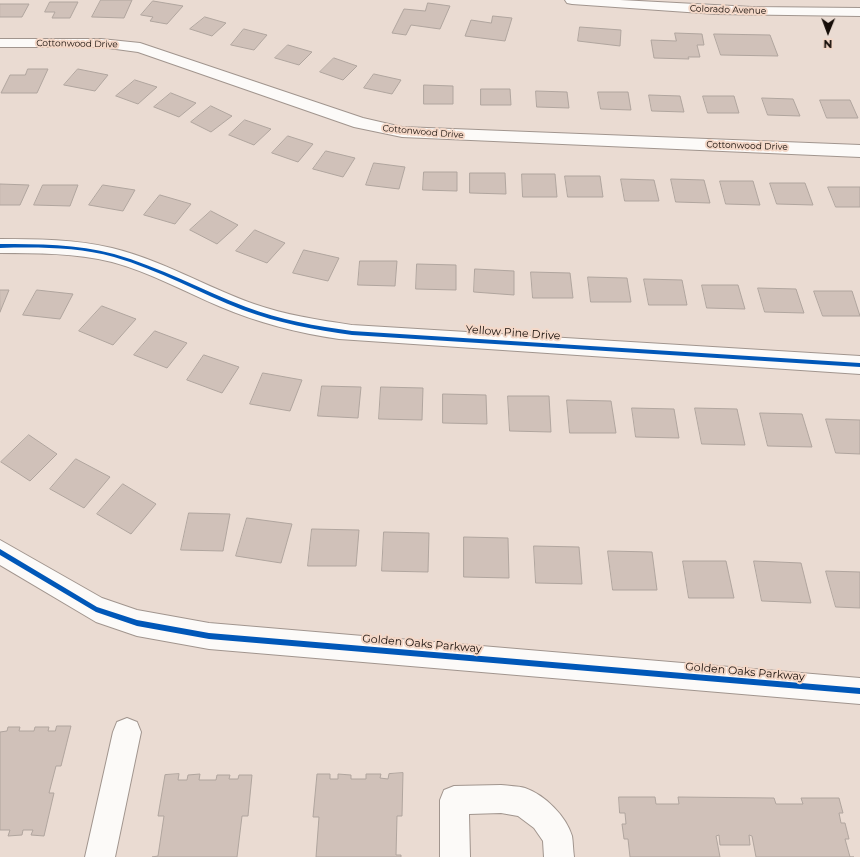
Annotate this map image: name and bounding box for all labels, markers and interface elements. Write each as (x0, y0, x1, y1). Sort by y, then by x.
street label: Colorado Avenue (690, 3, 766, 17)
north arrow (808, 12, 848, 52)
text: N (823, 37, 832, 51)
street label: Cottonwood Drive (36, 38, 118, 50)
street label: Cottonwood Drive (382, 123, 464, 141)
street label: Cottonwood Drive (706, 139, 788, 153)
street label: Yellow Pine Drive (465, 323, 561, 343)
street label: Golden Oaks Parkway (362, 632, 482, 656)
street label: Golden Oaks Parkway (685, 660, 805, 684)

